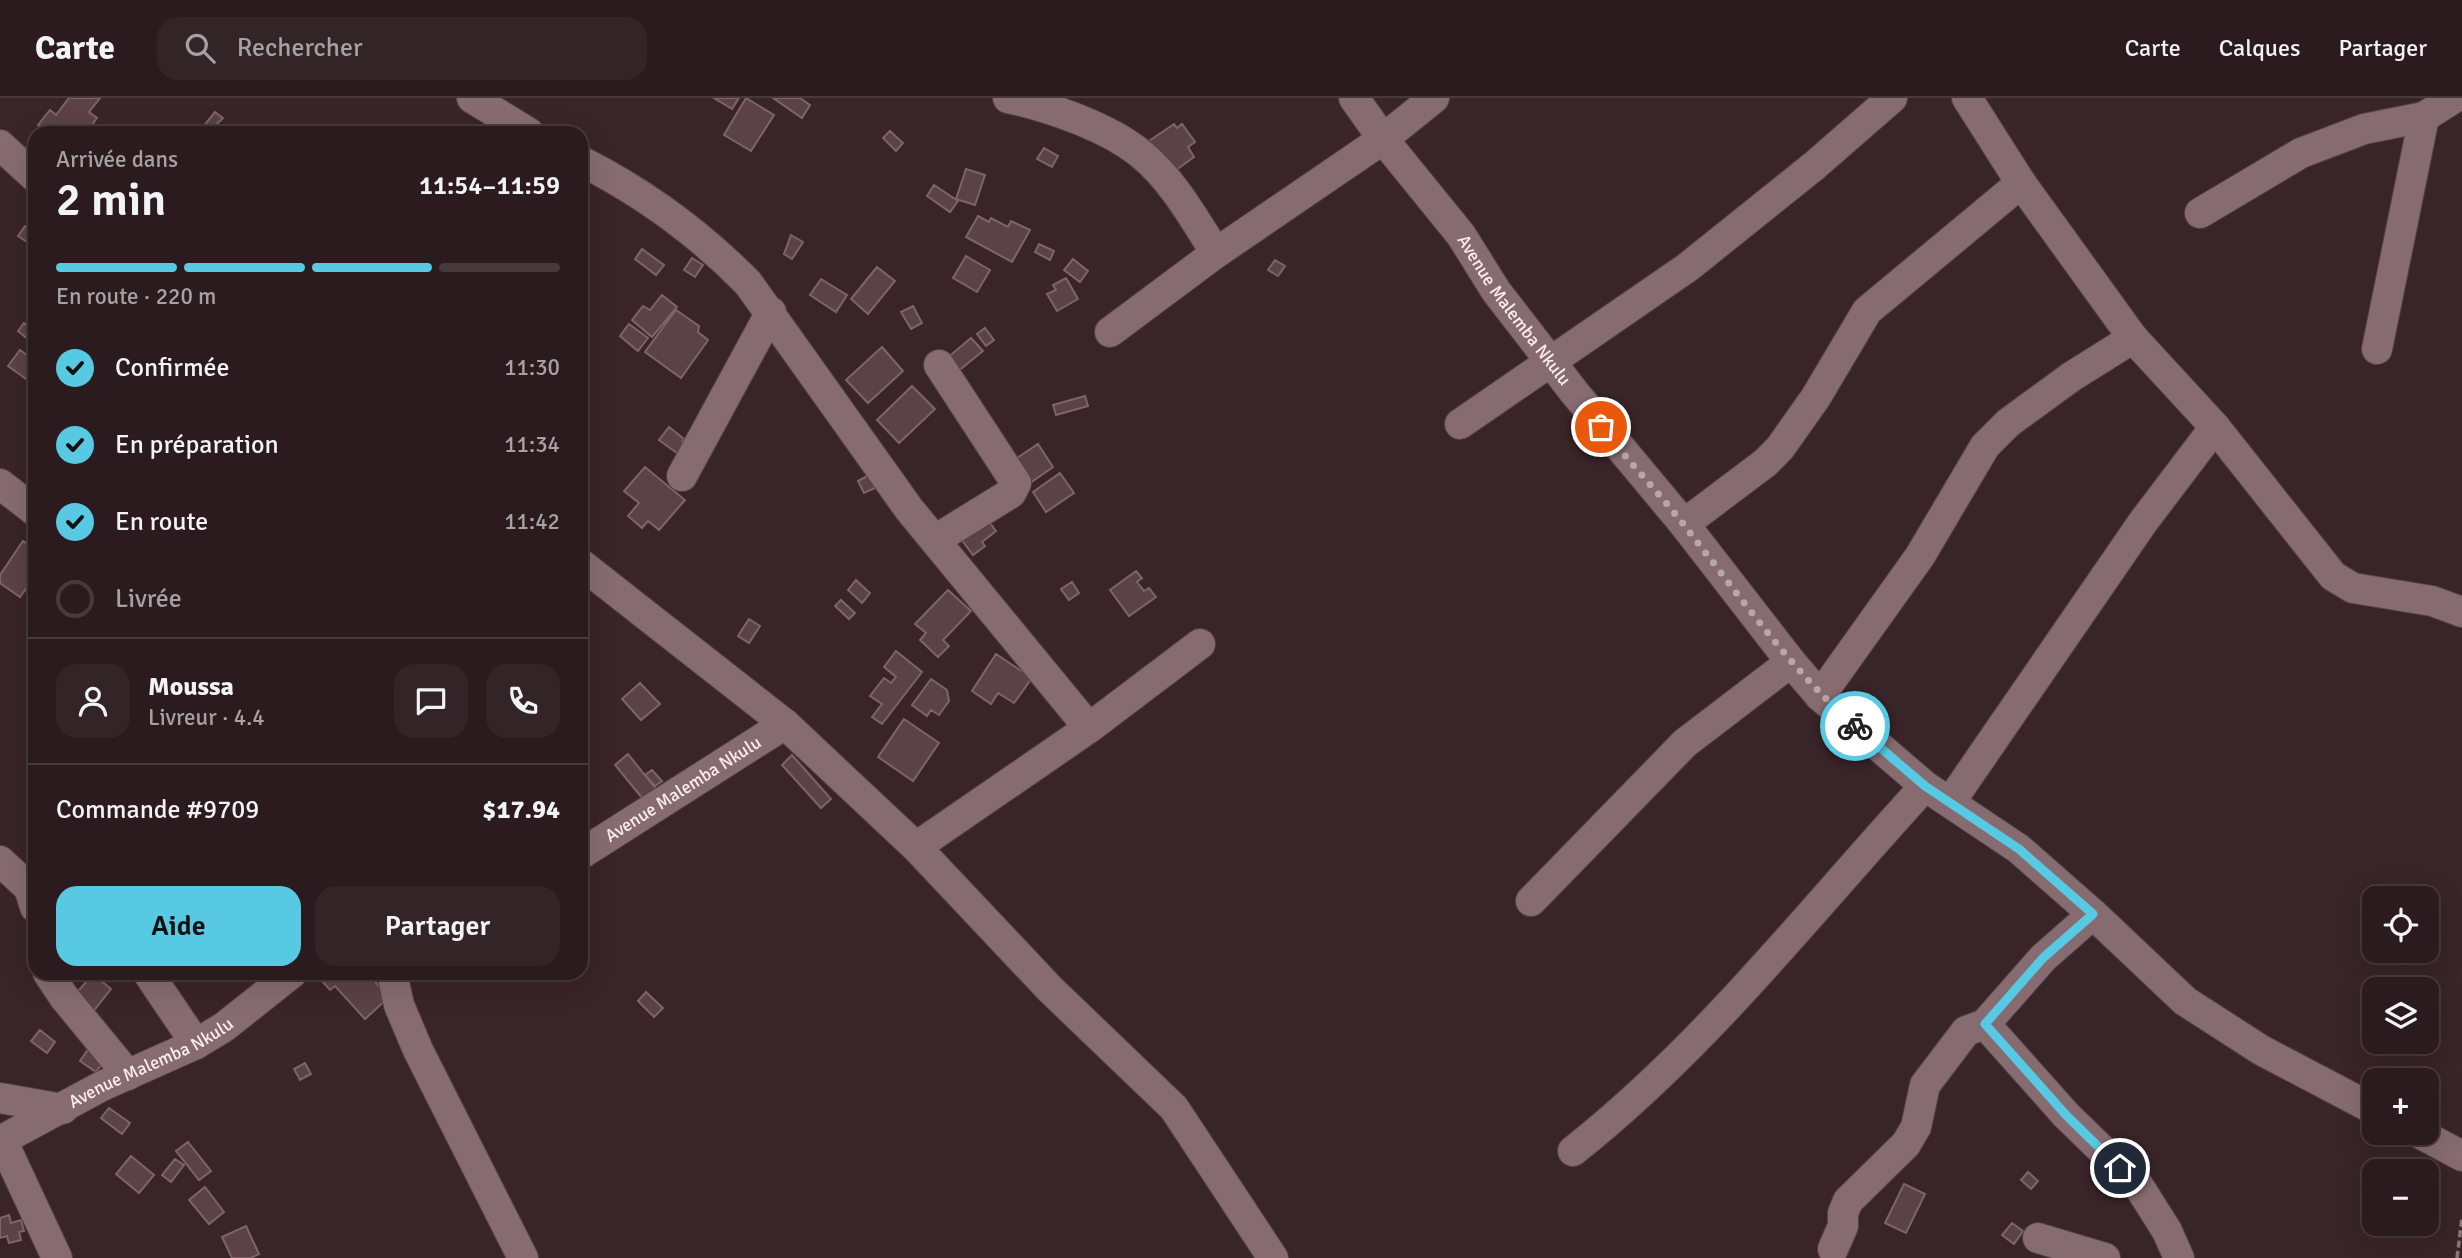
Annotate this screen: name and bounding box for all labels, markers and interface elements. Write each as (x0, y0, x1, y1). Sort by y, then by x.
search box (157, 17, 647, 80)
text: Carte (35, 28, 115, 69)
icon: search (181, 29, 219, 67)
text: Rechercher (237, 32, 363, 64)
text: Carte (2125, 33, 2181, 63)
text: Calques (2219, 33, 2300, 63)
text: Partager (2338, 33, 2427, 63)
text: Arrivée dans (56, 145, 178, 174)
text: 11:54–11:59 (419, 170, 560, 202)
text: 2 min (56, 172, 166, 228)
street label: Avenue Malemba Nkulu (1452, 230, 1576, 390)
text: En route · 220 m (56, 282, 216, 311)
icon: check (56, 349, 94, 387)
text: Confirmée (115, 352, 230, 384)
text: 11:30 (504, 353, 560, 382)
pin (1571, 397, 1631, 457)
icon: bag (1582, 408, 1620, 446)
icon: check (56, 426, 94, 464)
text: En préparation (115, 429, 279, 461)
text: 11:34 (504, 430, 560, 459)
icon: check (56, 503, 94, 541)
text: En route (115, 506, 208, 538)
text: 11:42 (504, 507, 560, 536)
text: Livrée (115, 583, 182, 615)
button: person (56, 664, 130, 738)
button: chat (394, 664, 468, 738)
button: phone (486, 664, 560, 738)
text: Moussa (148, 671, 234, 703)
courier (1820, 691, 1890, 761)
text: Livreur · 4.4 (148, 703, 265, 732)
icon: bike (1836, 707, 1874, 745)
street label: Avenue Malemba Nkulu (601, 731, 765, 847)
text: Commande #9709 (56, 794, 259, 826)
text: $17.94 (482, 794, 560, 826)
button: Aide (56, 886, 301, 966)
button: Partager (315, 886, 560, 966)
map controls (2362, 886, 2439, 1236)
button: locate (2362, 886, 2439, 963)
button: layers (2362, 977, 2439, 1054)
street label: Avenue Malemba Nkulu (65, 1013, 238, 1113)
button: + (2362, 1068, 2439, 1145)
pin (2090, 1138, 2150, 1198)
icon: home (2101, 1149, 2139, 1187)
button: − (2362, 1159, 2439, 1236)

